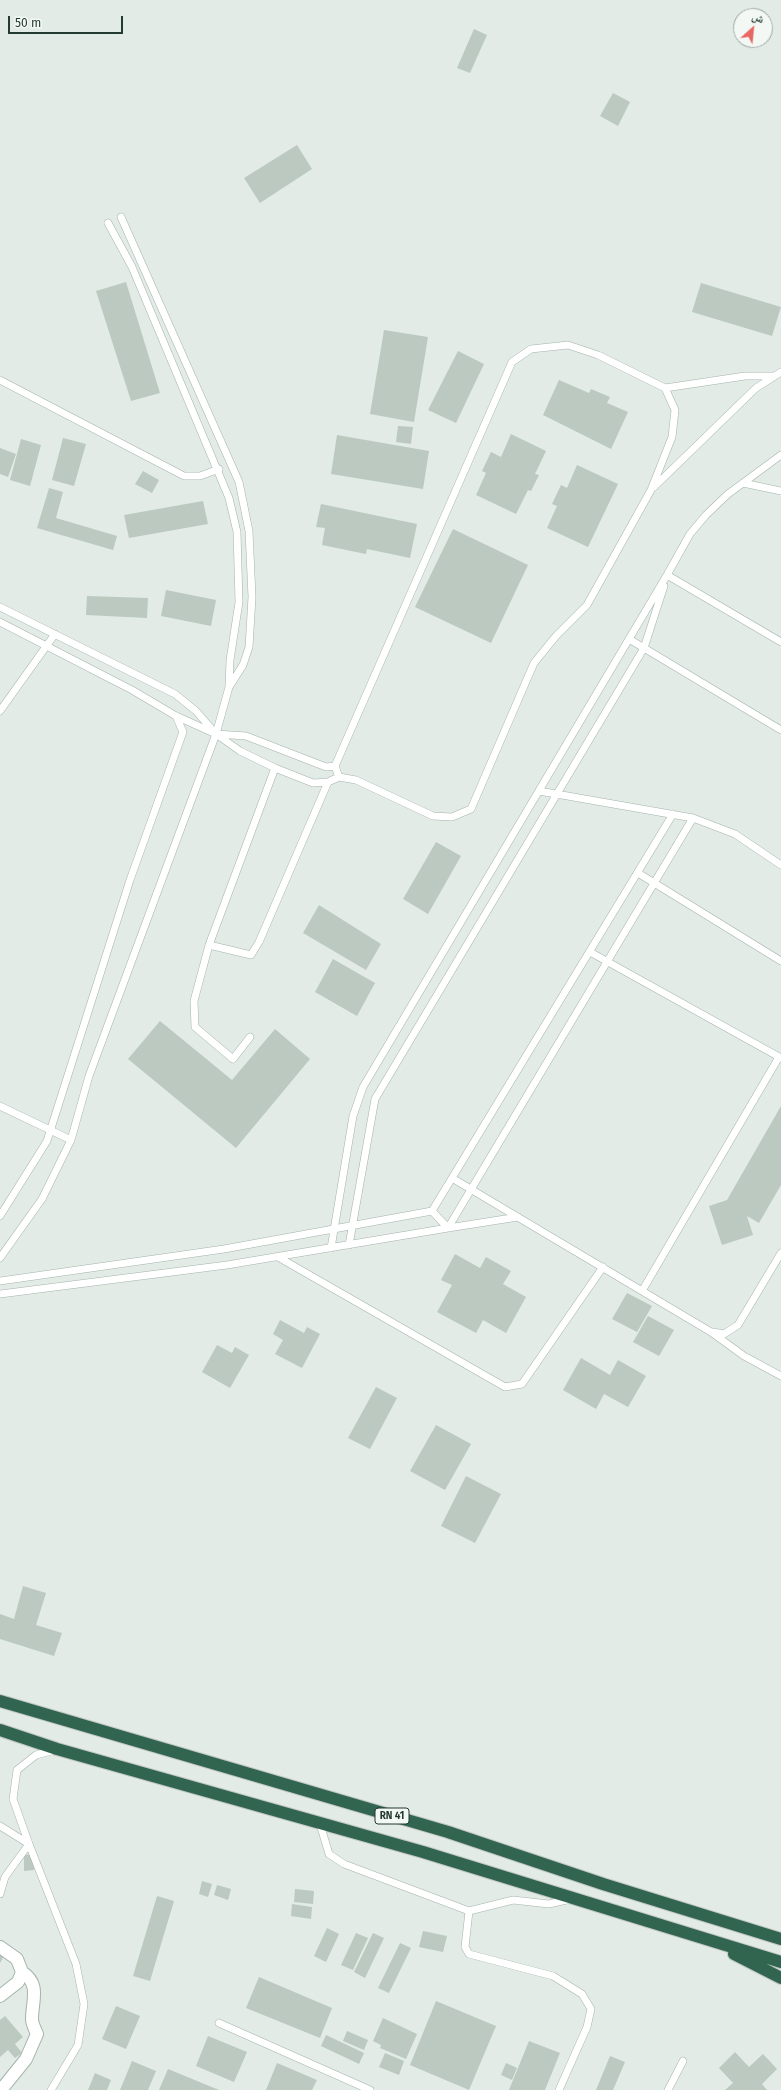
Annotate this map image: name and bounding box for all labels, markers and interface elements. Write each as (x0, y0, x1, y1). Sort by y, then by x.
scale bar (10, 8, 125, 34)
north arrow (733, 8, 773, 48)
text: ش (750, 9, 766, 26)
text: 50 m (15, 16, 41, 30)
road number: RN 41 (375, 1808, 409, 1824)

